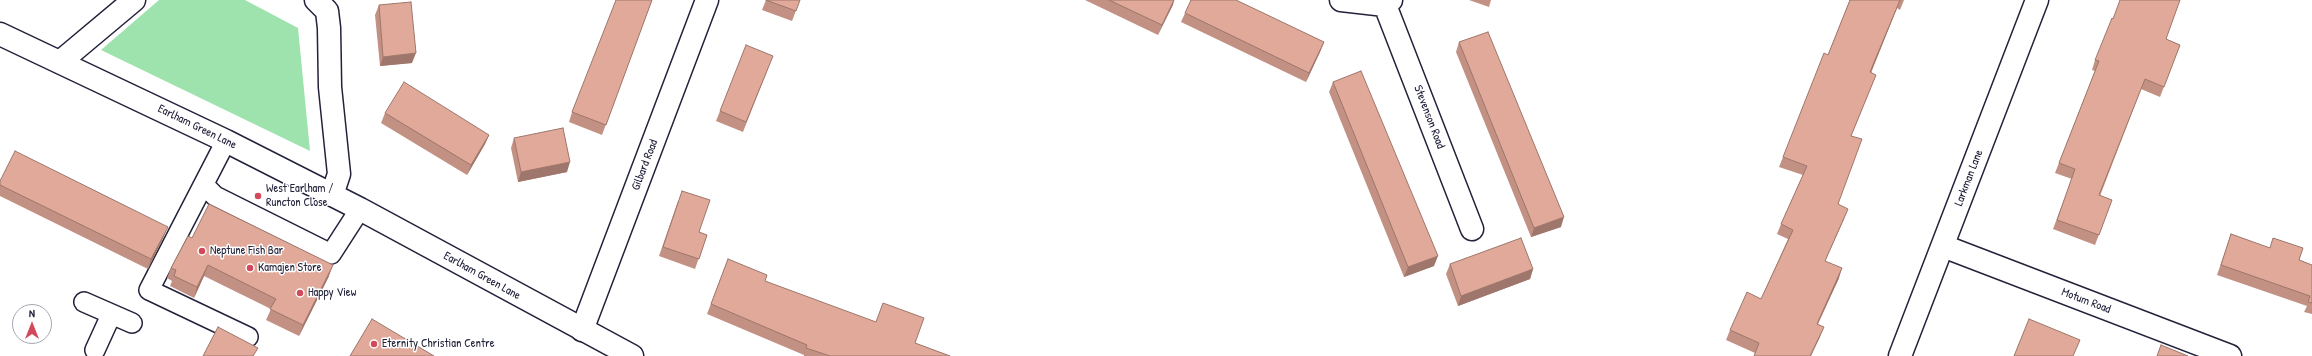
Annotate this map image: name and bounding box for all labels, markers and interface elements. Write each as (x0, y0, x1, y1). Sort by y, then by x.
street label: Stevenson Road (1410, 83, 1448, 151)
street label: Earlham Green Lane (155, 102, 239, 152)
street label: Gilbard Road (629, 138, 661, 192)
street label: Larkman Lane (1952, 148, 1986, 208)
place label: West Earlham / Runcton Close (266, 182, 333, 210)
marker: West Earlham / Runcton Close (253, 191, 263, 201)
place label: Neptune Fish Bar (210, 244, 283, 258)
marker: Neptune Fish Bar (197, 246, 207, 256)
street label: Earlham Green Lane (441, 249, 523, 303)
place label: Kamajen Store (258, 261, 321, 275)
marker: Kamajen Store (245, 263, 255, 273)
street label: Motum Road (2059, 285, 2113, 317)
place label: Happy View (308, 286, 356, 300)
marker: Happy View (295, 288, 305, 298)
north arrow (12, 304, 52, 344)
text: N (29, 306, 35, 320)
place label: Eternity Christian Centre (382, 337, 494, 351)
marker: Eternity Christian Centre (369, 339, 379, 349)

